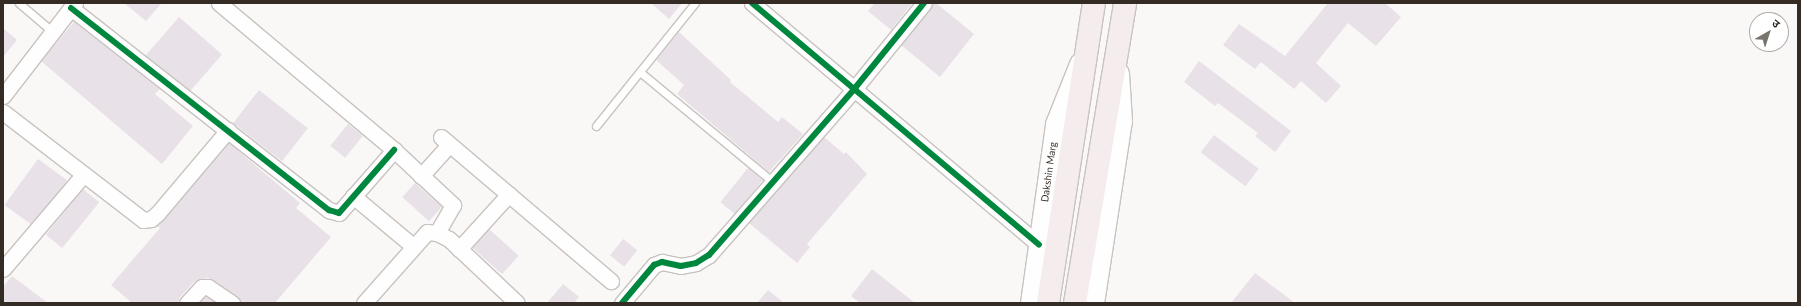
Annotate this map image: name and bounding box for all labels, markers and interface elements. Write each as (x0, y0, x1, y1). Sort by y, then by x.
north arrow (1749, 12, 1789, 52)
text: उ (1770, 16, 1783, 30)
street label: Dakshin Marg (1039, 141, 1059, 203)

